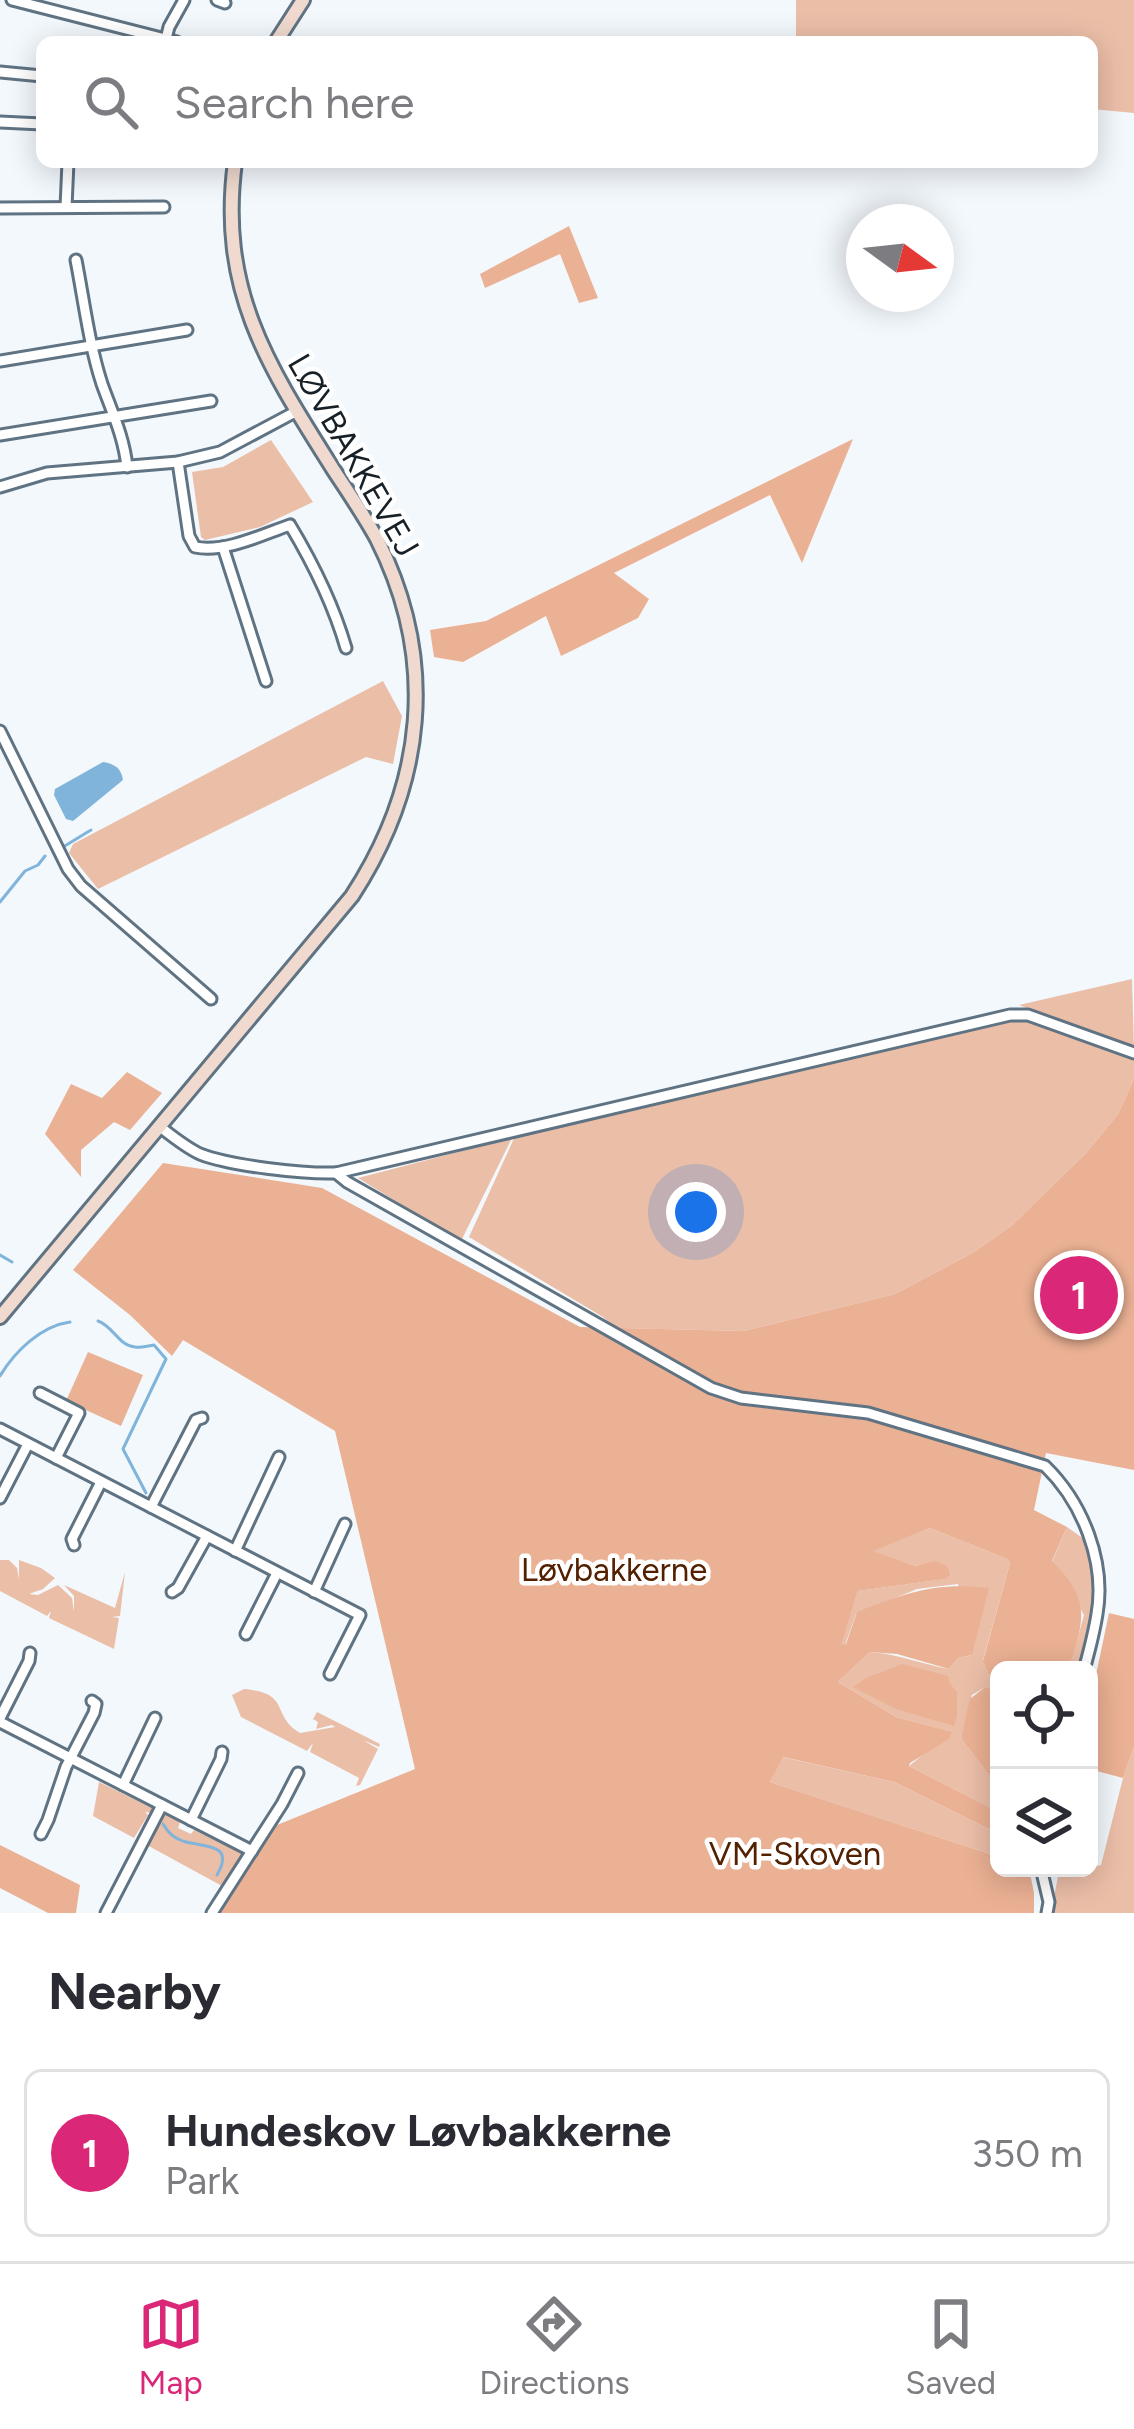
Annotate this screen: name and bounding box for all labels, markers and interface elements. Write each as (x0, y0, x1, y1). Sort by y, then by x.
search box (36, 36, 1098, 168)
icon: search (78, 69, 144, 135)
text: Search here (174, 75, 414, 129)
north arrow (846, 204, 954, 312)
street label: LØVBAKKEVEJ (280, 347, 427, 563)
your location (666, 1182, 726, 1242)
pin: 1 (1040, 1250, 1118, 1340)
park label: Løvbakkerne (521, 1550, 707, 1589)
map controls (990, 1661, 1098, 1877)
button: locate (990, 1661, 1098, 1769)
button: layers (990, 1769, 1098, 1877)
park label: VM-Skoven (709, 1834, 881, 1873)
text: Nearby (48, 1961, 221, 2022)
text: Hundeskov Løvbakkerne (165, 2103, 671, 2157)
text: 1 (82, 2130, 98, 2177)
text: 350 m (972, 2130, 1083, 2177)
text: Park (165, 2157, 239, 2204)
tab: Map (138, 2291, 204, 2402)
tab: Directions (479, 2291, 630, 2402)
tab: Saved (905, 2291, 996, 2402)

